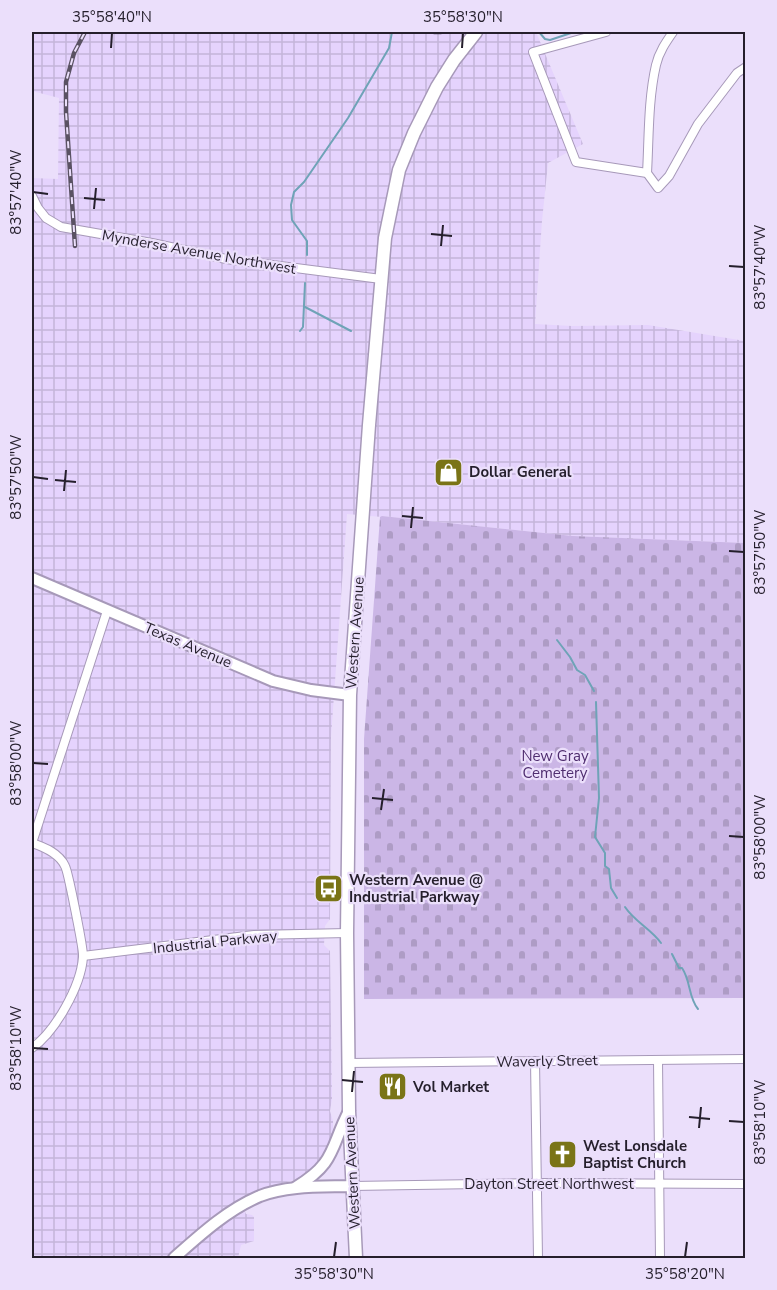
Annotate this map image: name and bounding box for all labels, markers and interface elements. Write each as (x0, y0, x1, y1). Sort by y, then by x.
text: 35°58'40"N (72, 7, 152, 27)
text: 35°58'30"N (423, 7, 503, 27)
text: 83°57'40"W (6, 149, 26, 235)
text: 83°57'40"W (750, 224, 770, 310)
street label: Mynderse Avenue Northwest (100, 225, 298, 279)
text: 83°57'50"W (6, 434, 26, 520)
shop icon: Dollar General (432, 456, 464, 488)
place label: Dollar General (469, 462, 572, 482)
text: 83°57'50"W (750, 509, 770, 595)
street label: Western Avenue (341, 576, 369, 690)
street label: Texas Avenue (141, 617, 235, 673)
text: 83°58'00"W (6, 720, 26, 806)
park label: New Gray Cemetery (521, 746, 589, 783)
text: 83°58'00"W (750, 794, 770, 880)
place label: Western Avenue @ Industrial Parkway (349, 870, 483, 907)
bus stop icon: Western Avenue @ Industrial Parkway (312, 873, 344, 905)
street label: Industrial Parkway (152, 926, 278, 958)
text: 83°58'10"W (6, 1005, 26, 1091)
street label: Waverly Street (496, 1050, 599, 1072)
restaurant icon: Vol Market (376, 1071, 408, 1103)
place label: Vol Market (412, 1077, 489, 1097)
text: 83°58'10"W (750, 1079, 770, 1165)
street label: Western Avenue (339, 1116, 365, 1230)
place label: West Lonsdale Baptist Church (583, 1136, 687, 1173)
church icon: West Lonsdale Baptist Church (546, 1139, 578, 1171)
street label: Dayton Street Northwest (464, 1174, 634, 1194)
text: 35°58'30"N (294, 1264, 374, 1284)
text: 35°58'20"N (645, 1264, 725, 1284)

